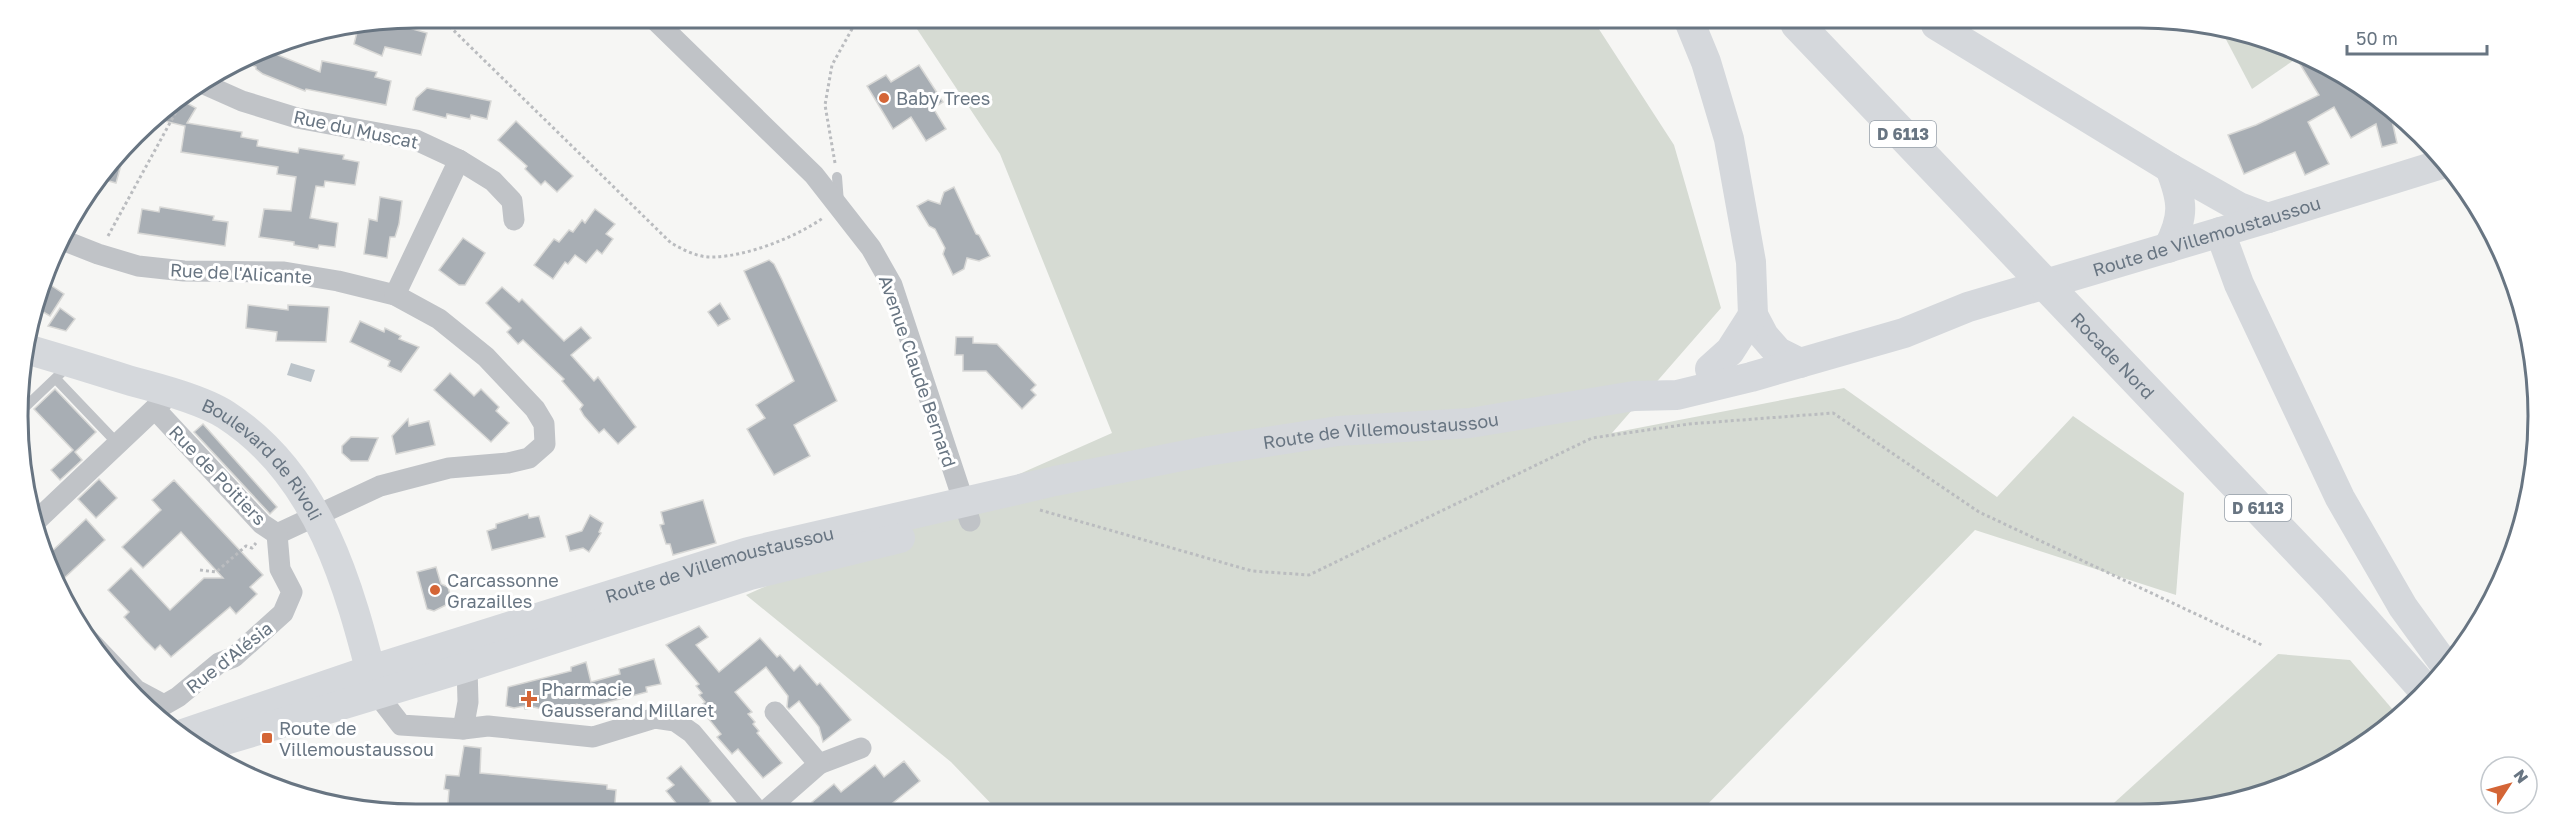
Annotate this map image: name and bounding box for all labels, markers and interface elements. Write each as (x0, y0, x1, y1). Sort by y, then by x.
scale bar (2347, 18, 2486, 56)
text: 50 m (2356, 27, 2398, 49)
place label: Baby Trees (896, 87, 990, 109)
marker: Baby Trees (877, 91, 891, 105)
street label: Rue du Muscat (292, 105, 420, 153)
road number: D 6113 (1870, 121, 1936, 147)
street label: Route de Villemoustaussou (2090, 191, 2323, 280)
street label: Rue de l'Alicante (169, 258, 313, 288)
street label: Avenue Claude Bernard (875, 272, 961, 470)
street label: Rocade Nord (2067, 308, 2159, 403)
street label: Boulevard de Rivoli (199, 393, 327, 524)
street label: Route de Villemoustaussou (1261, 407, 1500, 453)
street label: Rue de Poitiers (165, 421, 271, 529)
road number: D 6113 (2225, 495, 2291, 521)
street label: Route de Villemoustaussou (602, 522, 836, 607)
place label: Carcassonne Grazailles (447, 569, 559, 612)
marker: Carcassonne Grazailles (428, 583, 442, 597)
street label: Rue d'Alésia (181, 616, 277, 698)
place label: Pharmacie Gausserand Millaret (541, 678, 714, 721)
marker: Pharmacie Gausserand Millaret (522, 692, 536, 706)
place label: Route de Villemoustaussou (279, 717, 434, 760)
marker: Route de Villemoustaussou (260, 731, 274, 745)
north arrow (2479, 755, 2539, 815)
text: N (2509, 765, 2533, 787)

